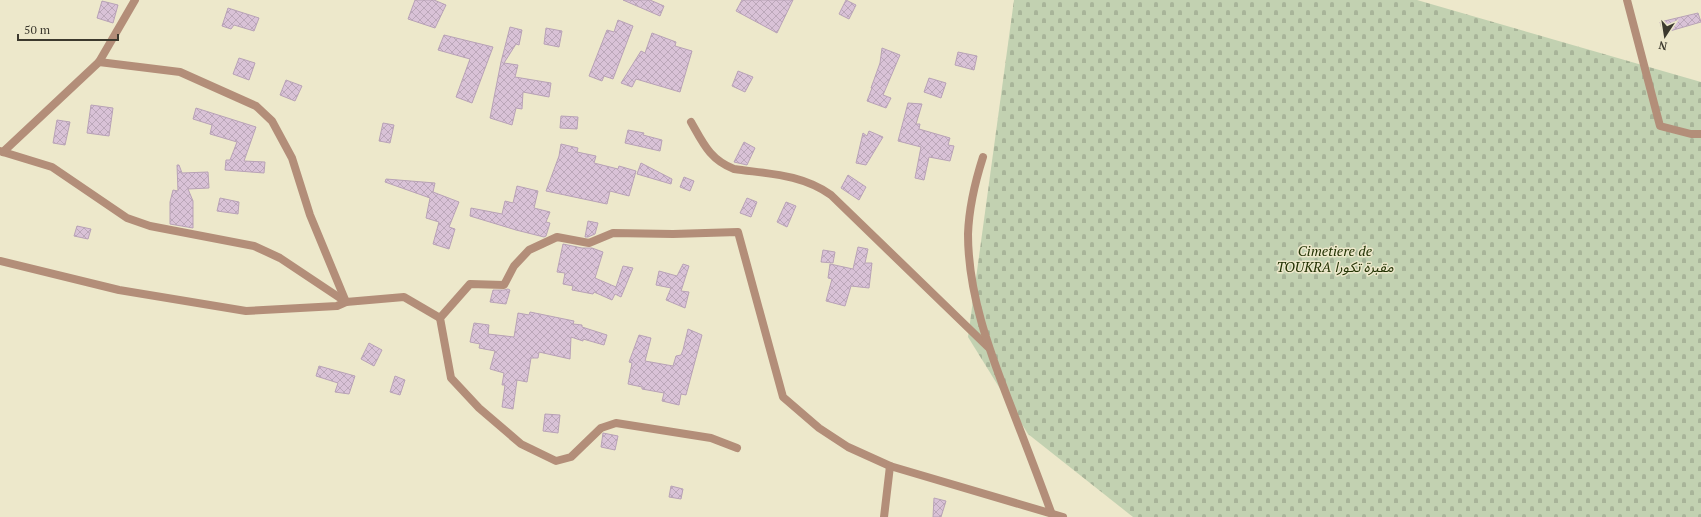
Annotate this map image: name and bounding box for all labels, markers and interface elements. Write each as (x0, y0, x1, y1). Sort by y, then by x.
scale bar (18, 16, 118, 42)
north arrow (1645, 16, 1685, 56)
text: 50 m (24, 22, 51, 37)
text: N (1657, 38, 1668, 53)
park label: Cimetiere de TOUKRA مقبرة تكورا (1276, 241, 1394, 276)

